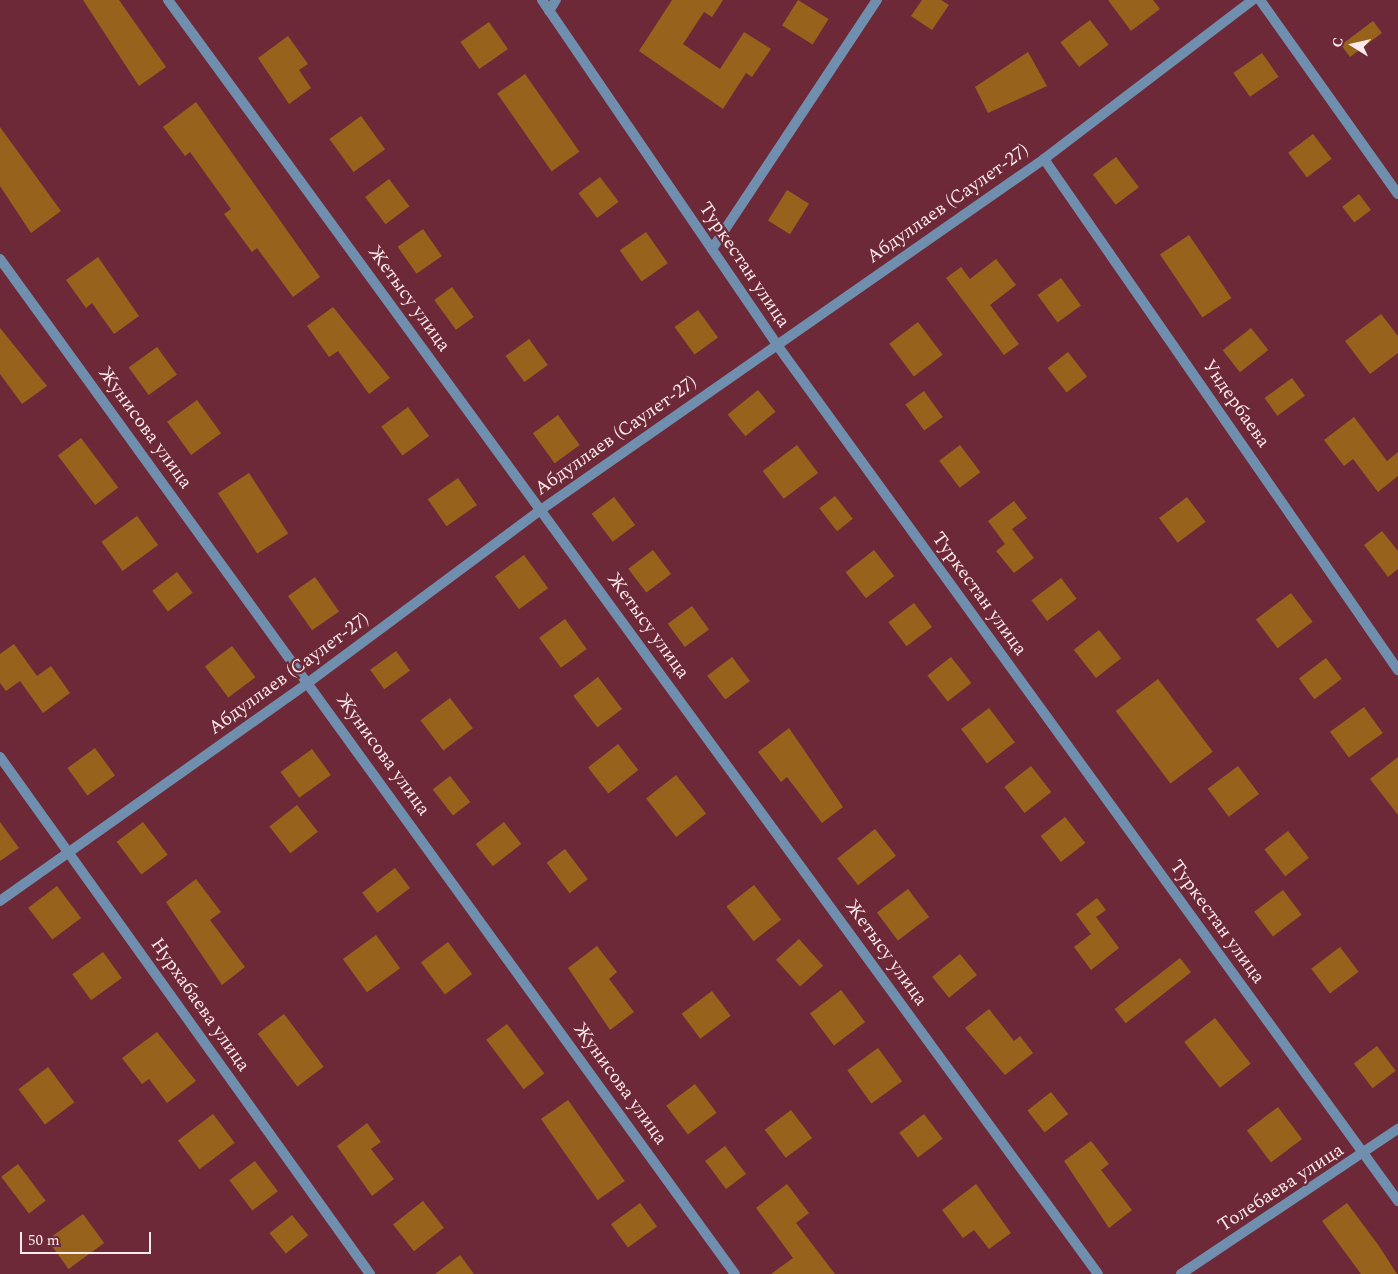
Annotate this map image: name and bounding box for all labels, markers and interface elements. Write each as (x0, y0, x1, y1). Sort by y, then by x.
north arrow (1328, 20, 1378, 70)
text: С (1327, 36, 1349, 49)
street label: Абдуллаев (Саулет-27) (862, 139, 1034, 269)
street label: Туркестан улица (693, 198, 795, 332)
street label: Жетысу улица (363, 242, 455, 356)
street label: Ундербаева (1197, 356, 1275, 452)
street label: Жунисова улица (93, 363, 197, 493)
street label: Абдуллаев (Саулет-27) (530, 371, 702, 501)
street label: Туркестан улица (927, 528, 1031, 660)
street label: Жетысу улица (602, 569, 694, 683)
street label: Абдуллаев (Саулет-27) (204, 608, 374, 740)
street label: Жунисова улица (331, 690, 435, 820)
street label: Туркестан улица (1165, 856, 1269, 988)
street label: Жетысу улица (840, 896, 932, 1010)
street label: Нурхабаева улица (145, 934, 255, 1076)
street label: Жунисова улица (568, 1019, 672, 1149)
street label: Толебаева улица (1214, 1139, 1348, 1237)
scale bar (22, 1222, 154, 1254)
text: 50 m (28, 1229, 60, 1252)

